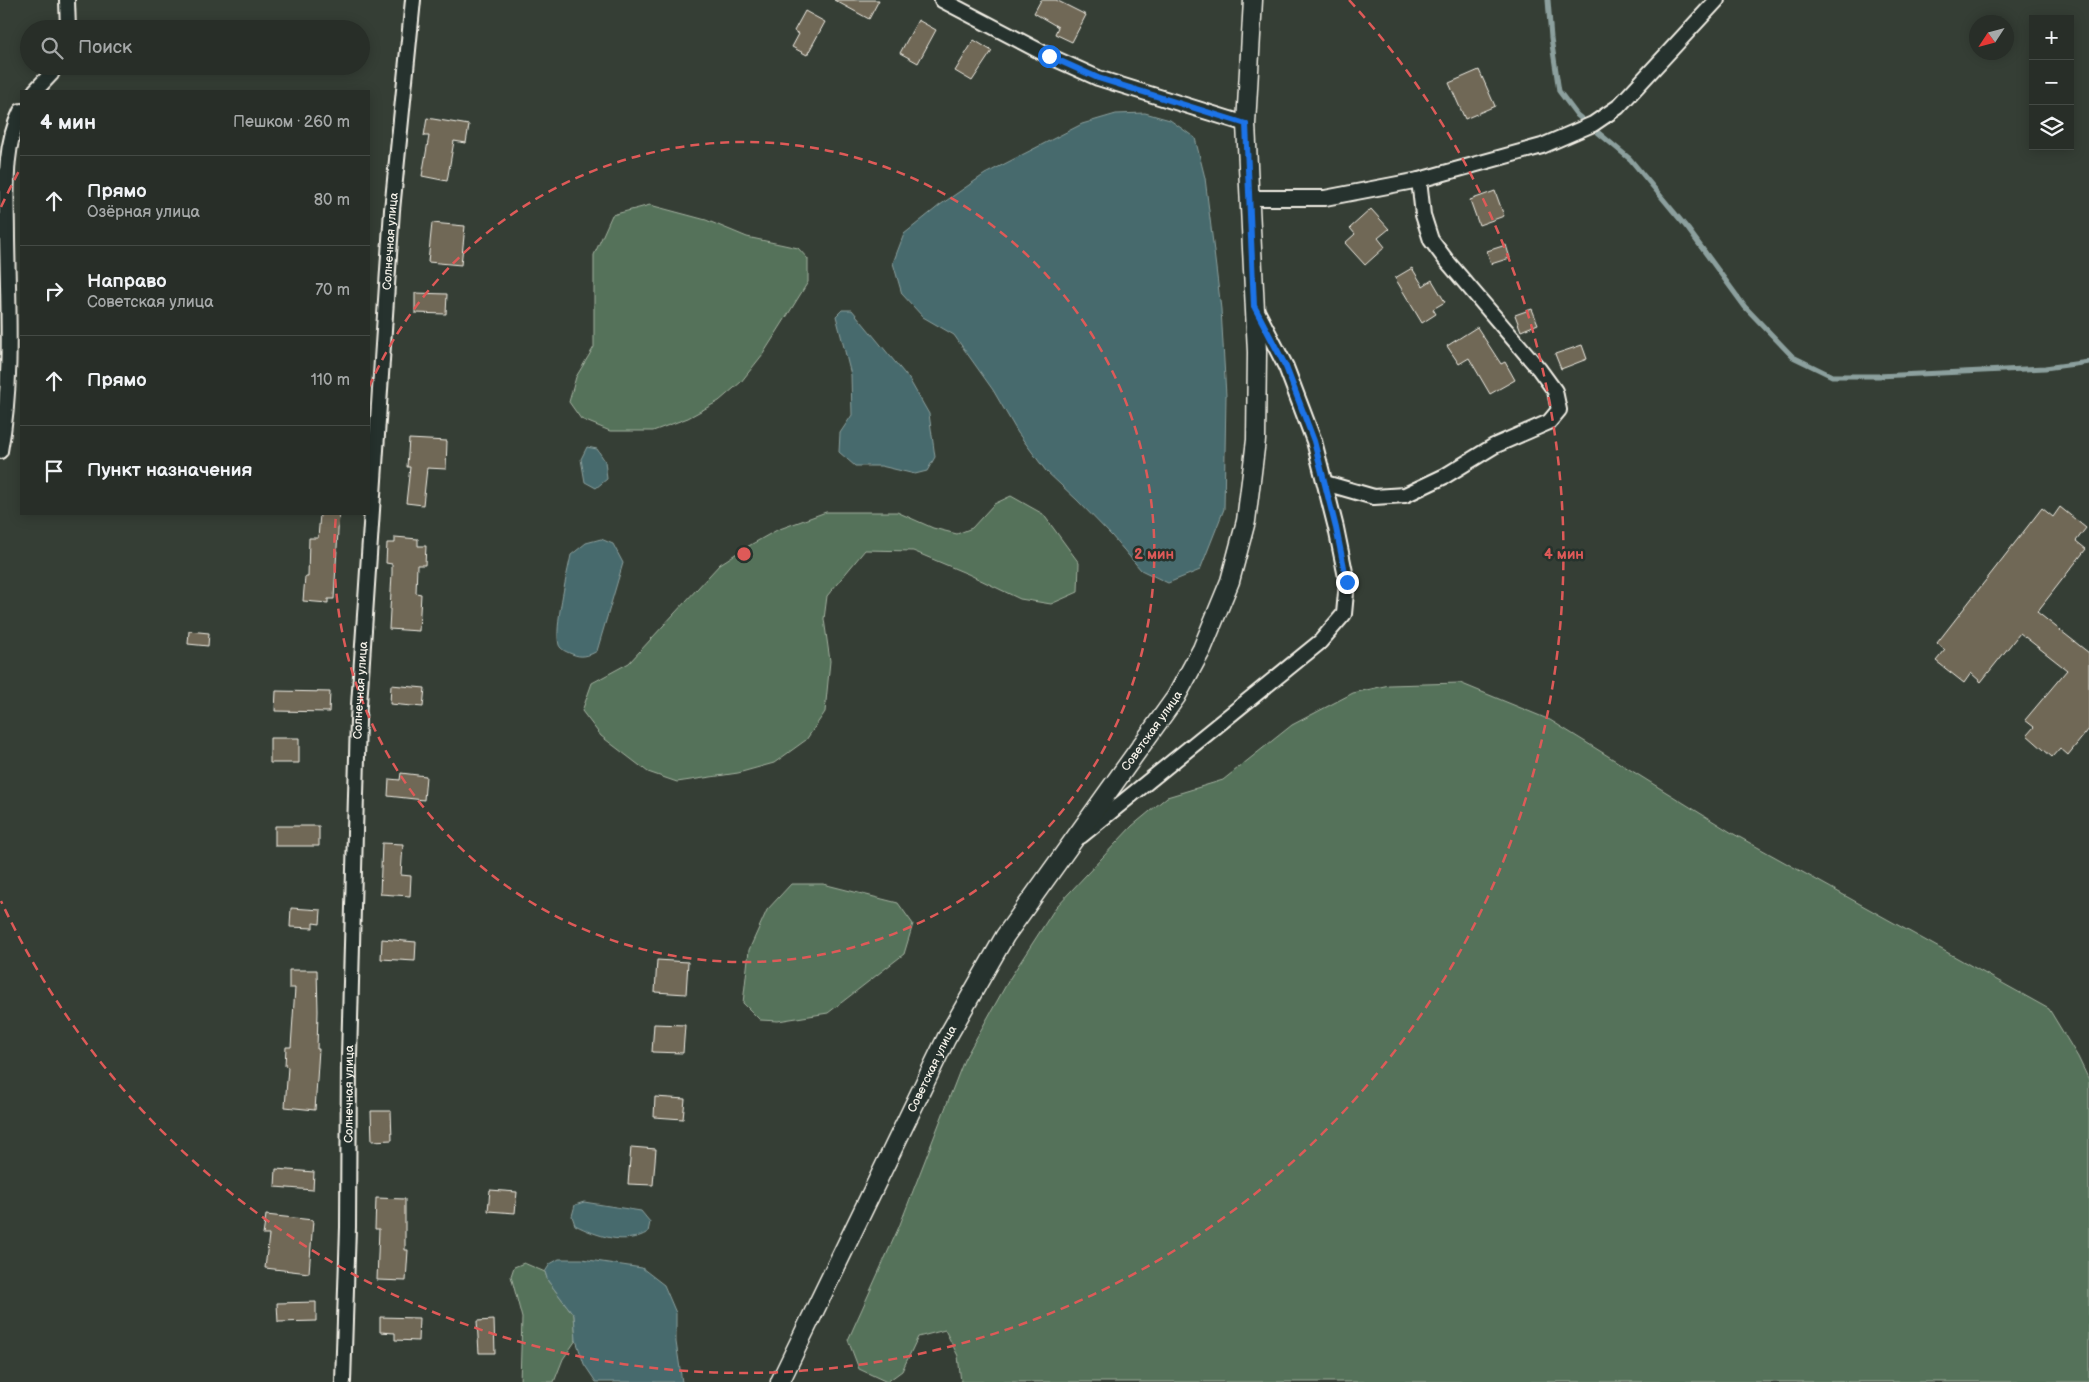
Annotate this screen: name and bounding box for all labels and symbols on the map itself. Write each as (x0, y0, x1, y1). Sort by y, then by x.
north arrow (1969, 15, 2014, 60)
route start (1038, 45, 1061, 68)
street label: Солнечная улица (380, 192, 402, 291)
centre of rings (735, 545, 753, 563)
text: 2 мин (1134, 545, 1174, 564)
text: 4 мин (1544, 545, 1584, 564)
route end (1336, 571, 1359, 594)
street label: Солнечная улица (350, 641, 371, 739)
street label: Советская улица (1118, 688, 1186, 774)
street label: Советская улица (905, 1023, 960, 1115)
street label: Солнечная улица (341, 1045, 357, 1143)

